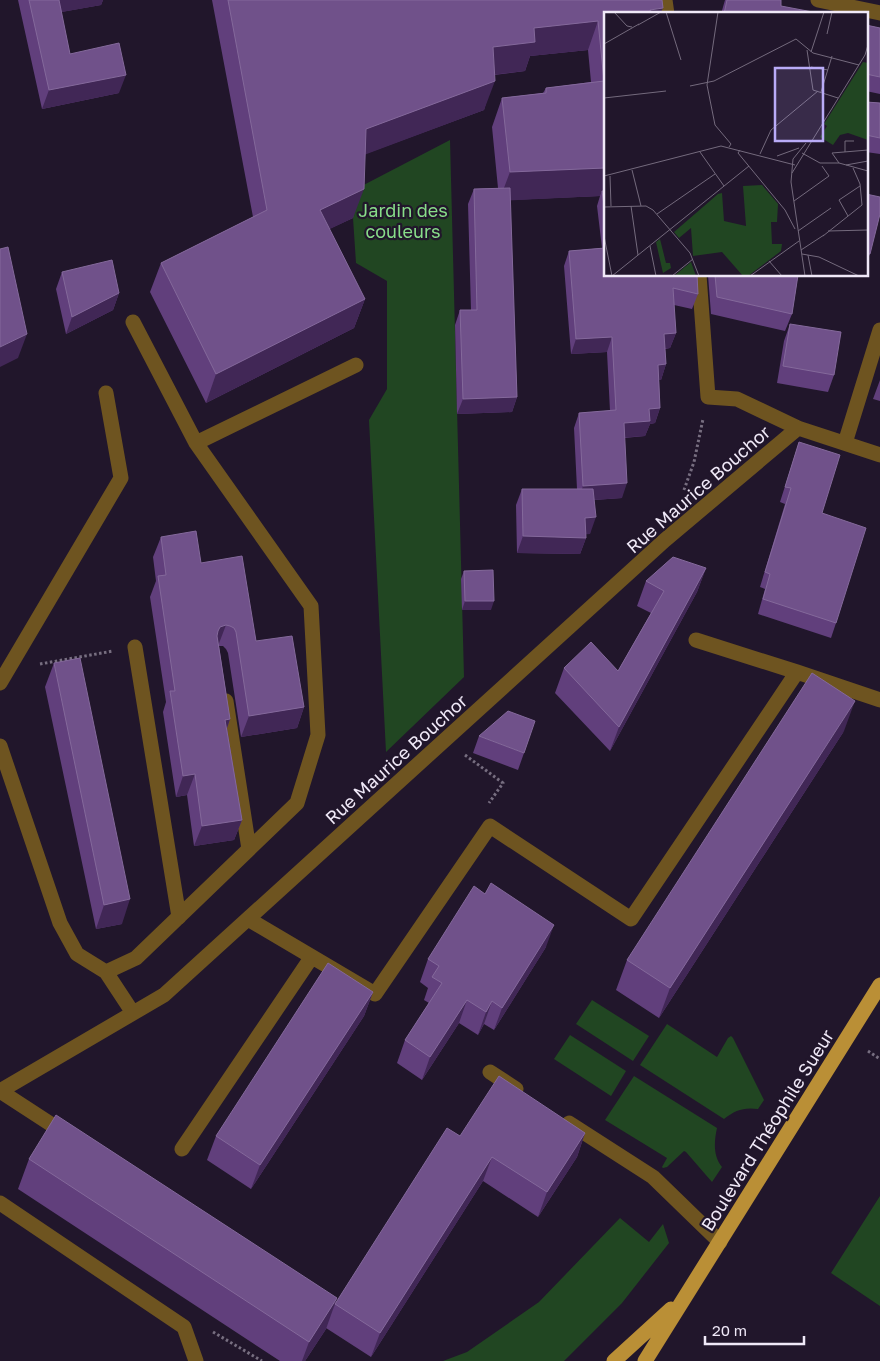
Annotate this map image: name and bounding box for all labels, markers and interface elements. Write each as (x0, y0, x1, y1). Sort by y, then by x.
inset map (604, 12, 868, 276)
park label: Jardin des couleurs (358, 199, 448, 242)
street label: Rue Maurice Bouchor (622, 421, 774, 557)
street label: Rue Maurice Bouchor (321, 690, 471, 828)
street label: Boulevard Théophile Sueur (696, 1025, 838, 1235)
scale bar (705, 1314, 804, 1346)
text: 20 m (712, 1321, 747, 1339)

